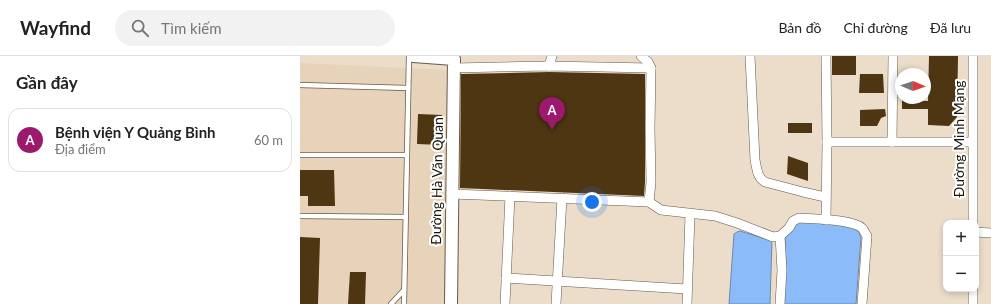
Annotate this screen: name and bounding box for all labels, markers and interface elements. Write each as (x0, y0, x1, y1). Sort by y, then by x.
search box (115, 10, 395, 46)
text: Wayfind (20, 16, 91, 39)
icon: search (129, 17, 151, 39)
text: Tìm kiếm (161, 19, 222, 37)
text: Bản đồ (778, 19, 821, 36)
text: Chỉ đường (843, 19, 908, 36)
text: Đã lưu (930, 19, 971, 36)
north arrow (895, 68, 931, 104)
text: Gần đây (16, 72, 78, 93)
street label: Đường Minh Mạng (950, 81, 967, 198)
pin: A (539, 97, 565, 130)
street label: Đường Hà Văn Quan (427, 117, 446, 245)
text: Bệnh viện Y Quảng Bình (55, 123, 216, 141)
text: A (25, 132, 35, 148)
text: 60 m (254, 132, 283, 148)
text: Địa điểm (55, 141, 106, 157)
your location (582, 192, 602, 212)
map controls (943, 220, 979, 292)
button: + (943, 220, 979, 256)
button: − (943, 256, 979, 292)

